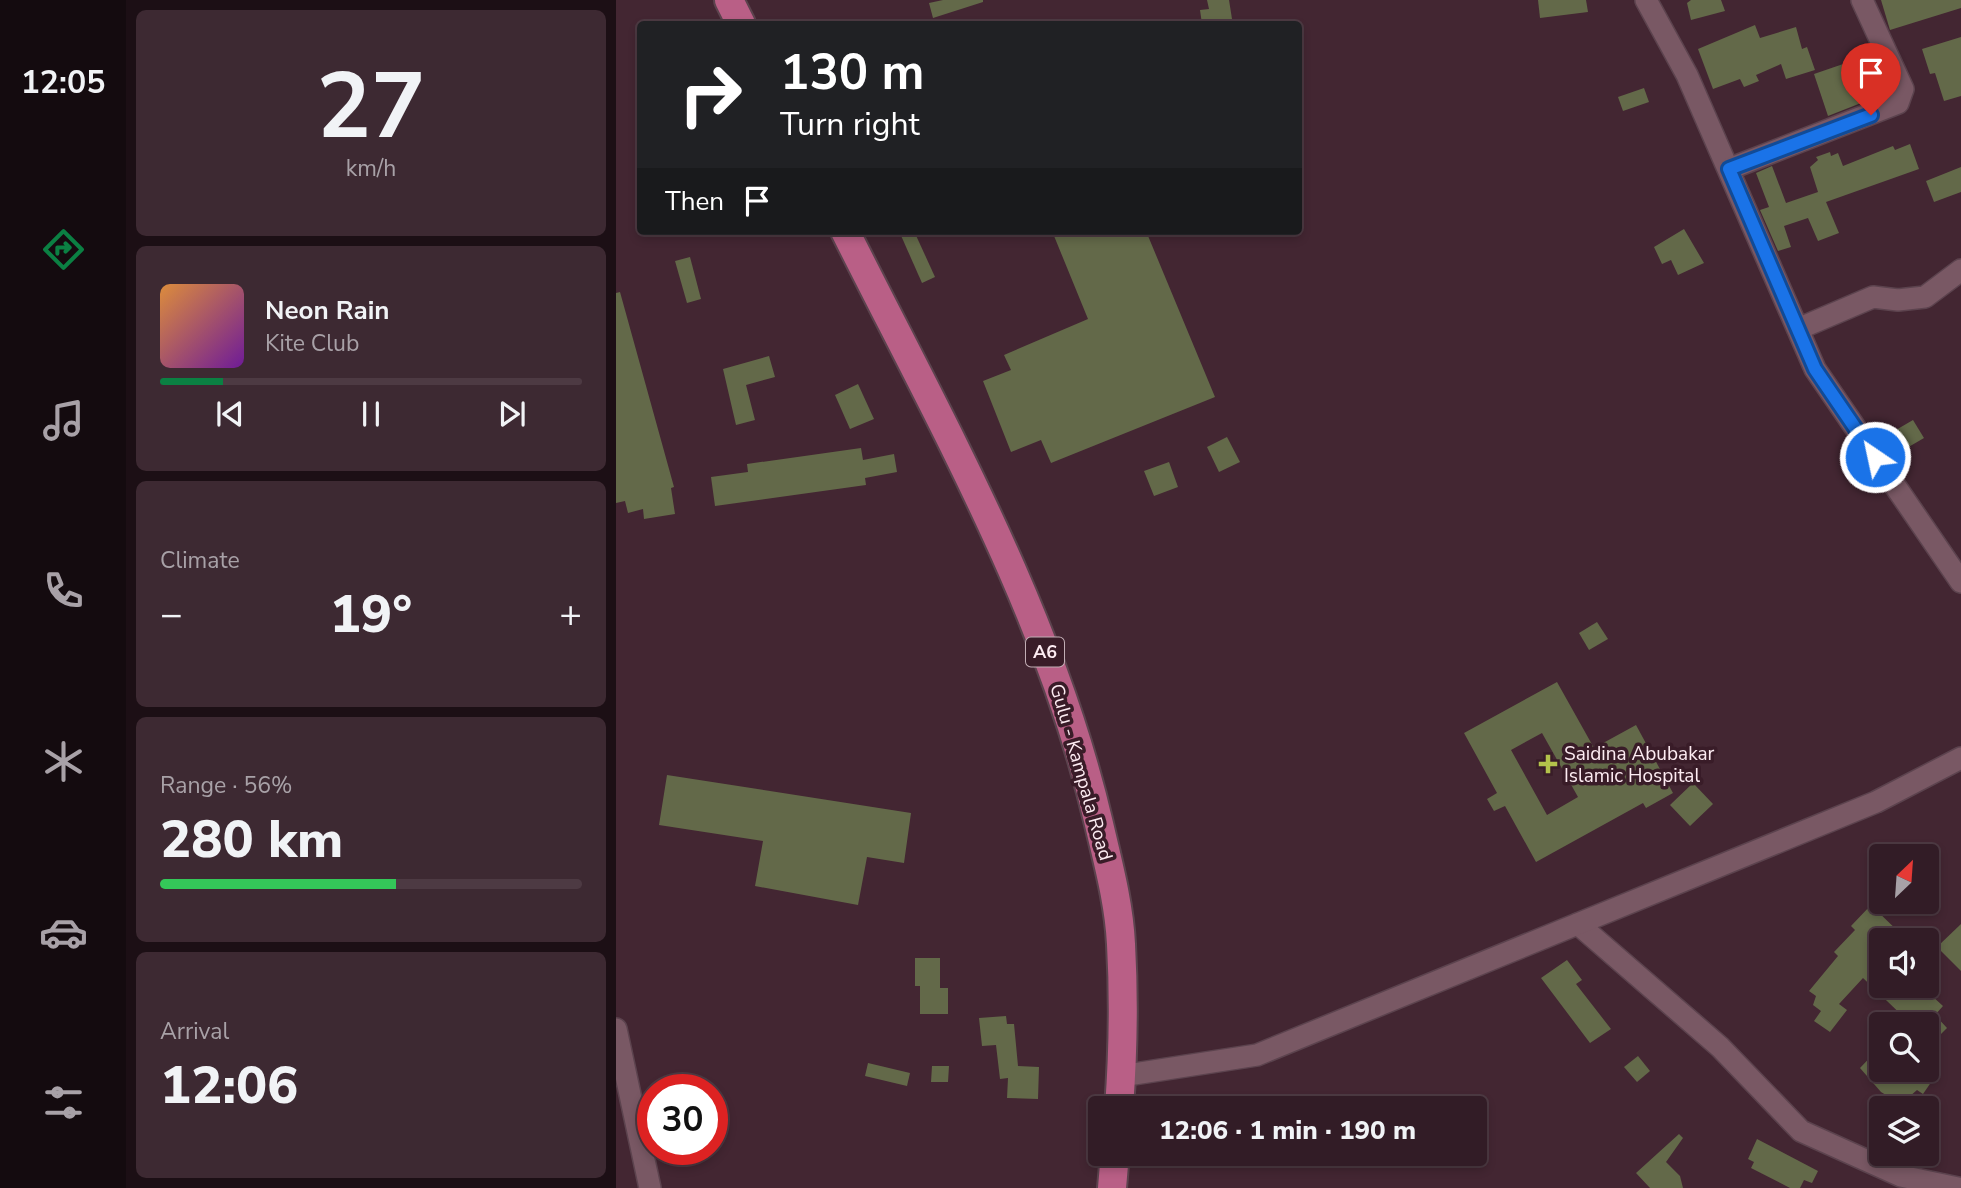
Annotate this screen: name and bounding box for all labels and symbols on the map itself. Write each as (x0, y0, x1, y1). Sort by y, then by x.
pin (1841, 43, 1901, 115)
position arrow (1838, 420, 1912, 494)
road number: A6 (1026, 638, 1064, 666)
street label: Gulu - Kampala Road (1043, 681, 1119, 864)
place label: Saidina Abubakar Islamic Hospital (1564, 741, 1715, 789)
marker: Saidina Abubakar Islamic Hospital (1538, 754, 1558, 774)
north arrow (1869, 844, 1939, 914)
speed limit sign: 30 (637, 1074, 728, 1165)

